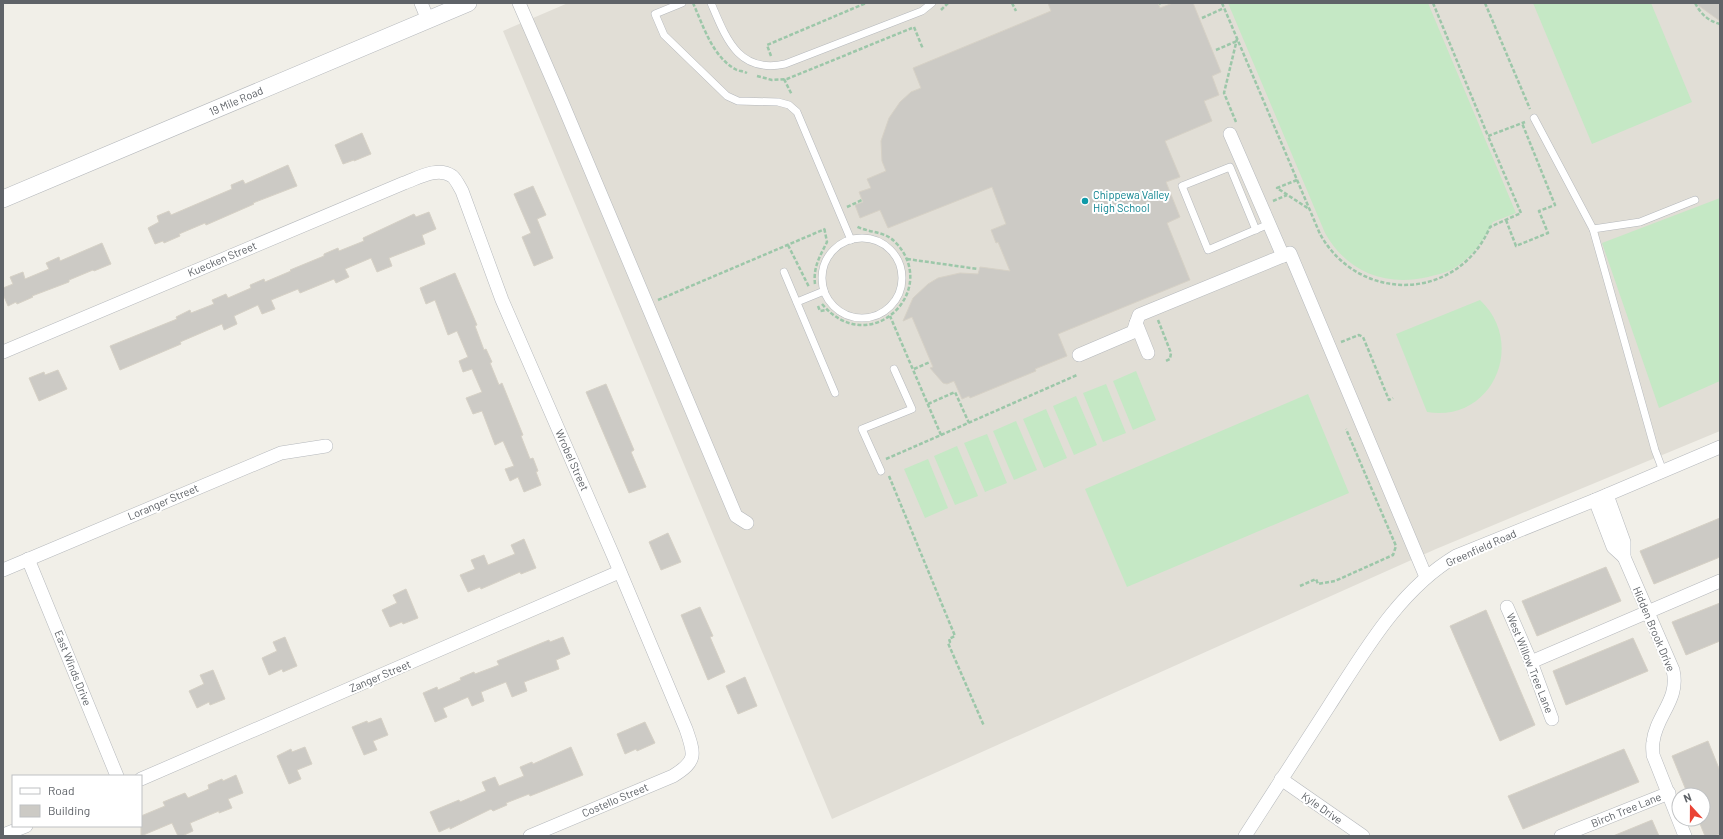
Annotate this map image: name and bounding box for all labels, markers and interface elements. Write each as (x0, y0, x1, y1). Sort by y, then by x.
street label: 19 Mile Road (207, 83, 265, 118)
place label: Chippewa Valley High School (1093, 188, 1169, 214)
marker: Chippewa Valley High School (1080, 196, 1090, 206)
street label: Kuecken Street (185, 238, 258, 279)
street label: Wrobel Street (553, 427, 592, 493)
street label: Loranger Street (125, 481, 200, 522)
street label: Greenfield Road (1443, 526, 1518, 569)
street label: Hidden Brook Drive (1631, 584, 1678, 673)
street label: West Willow Tree Lane (1504, 611, 1557, 715)
street label: East Winds Drive (52, 628, 95, 707)
street label: Zanger Street (347, 657, 413, 694)
legend (12, 775, 142, 827)
street label: Costello Street (580, 780, 650, 819)
text: Road (48, 783, 75, 797)
north arrow (1671, 787, 1711, 827)
street label: Kyle Drive (1299, 789, 1345, 826)
street label: Birch Tree Lane (1589, 789, 1663, 830)
text: N (1681, 790, 1693, 805)
text: Building (48, 803, 90, 817)

